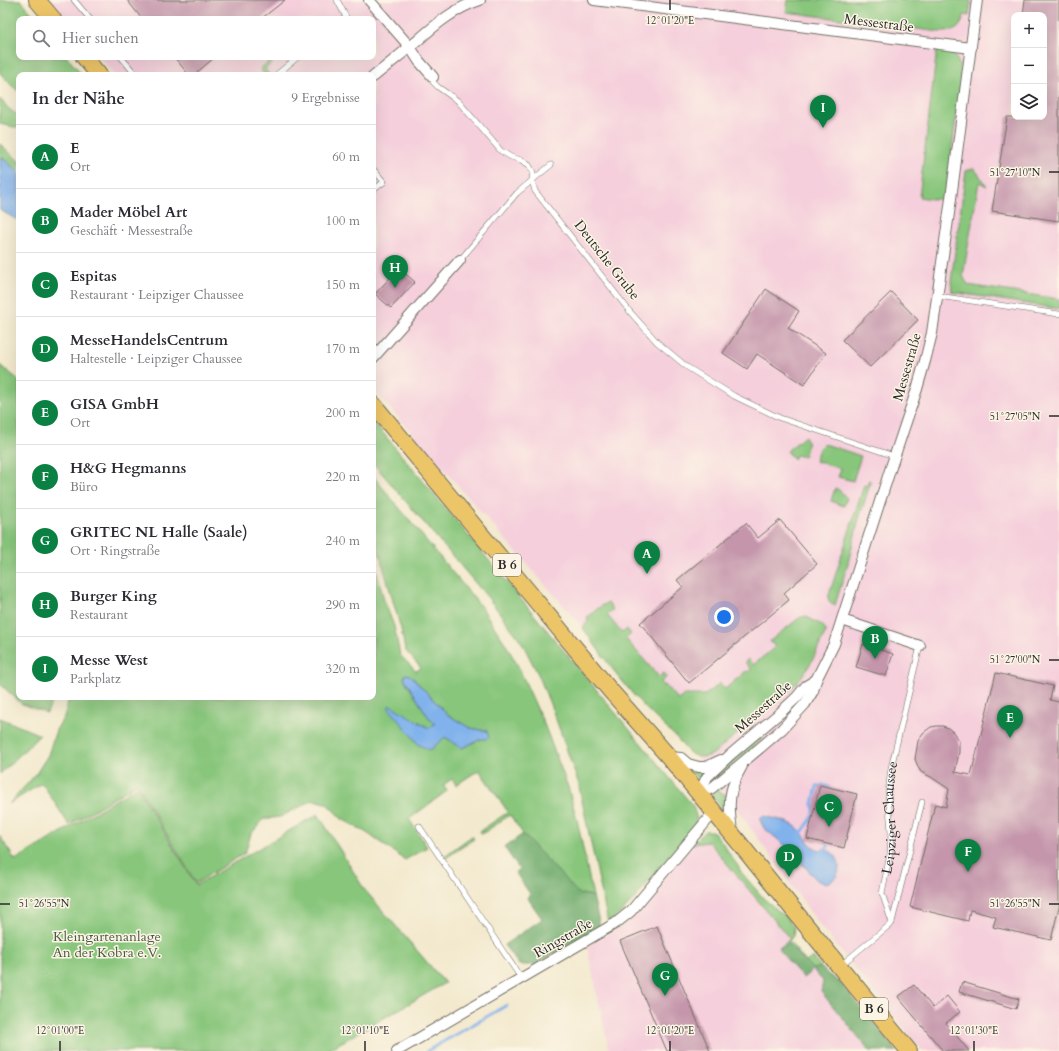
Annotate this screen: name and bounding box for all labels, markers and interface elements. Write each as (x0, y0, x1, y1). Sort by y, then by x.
street label: Messestraße (843, 9, 915, 37)
map controls (1011, 12, 1047, 120)
button: + (1011, 12, 1047, 48)
text: 12°01'20"E (646, 14, 694, 28)
search box (16, 16, 376, 60)
icon: search (30, 27, 52, 49)
text: Hier suchen (62, 28, 139, 48)
button: − (1011, 48, 1047, 84)
button: layers (1011, 84, 1047, 120)
text: In der Nähe (32, 87, 125, 110)
text: 9 Ergebnisse (291, 89, 360, 107)
pin: I (810, 95, 836, 128)
text: E (70, 138, 80, 158)
text: A (40, 148, 50, 166)
text: 60 m (332, 148, 360, 166)
text: Ort (70, 158, 90, 176)
text: 51°27'10"N (990, 166, 1041, 180)
text: Mader Möbel Art (70, 202, 187, 222)
text: B (40, 212, 50, 230)
text: 100 m (326, 212, 360, 230)
street label: Deutsche Grube (570, 216, 644, 304)
text: Geschäft · Messestraße (70, 222, 193, 240)
pin: H (382, 255, 408, 288)
text: Espitas (70, 266, 117, 286)
text: C (40, 276, 50, 294)
text: 150 m (326, 276, 360, 294)
text: Restaurant · Leipziger Chaussee (70, 286, 244, 304)
text: MesseHandelsCentrum (70, 330, 228, 350)
street label: Messestraße (888, 331, 926, 403)
text: D (39, 340, 51, 358)
text: 170 m (326, 340, 360, 358)
text: Haltestelle · Leipziger Chaussee (70, 350, 243, 368)
text: GISA GmbH (70, 394, 159, 414)
text: E (41, 404, 49, 422)
text: 200 m (326, 404, 360, 422)
text: 51°27'05"N (990, 410, 1041, 424)
text: Ort (70, 414, 90, 432)
text: H&G Hegmanns (70, 458, 186, 478)
text: F (41, 468, 49, 486)
text: 220 m (326, 468, 360, 486)
text: Büro (70, 478, 98, 496)
text: GRITEC NL Halle (Saale) (70, 522, 248, 542)
text: G (40, 532, 50, 550)
text: 240 m (326, 532, 360, 550)
pin: A (634, 541, 660, 574)
text: Ort · Ringstraße (70, 542, 160, 560)
road number: B 6 (493, 554, 521, 576)
text: Burger King (70, 586, 157, 606)
text: H (39, 596, 51, 614)
text: 290 m (326, 596, 360, 614)
text: Restaurant (70, 606, 128, 624)
your location (714, 607, 734, 627)
pin: B (862, 626, 888, 659)
text: Messe West (70, 650, 148, 670)
text: 51°27'00"N (990, 653, 1041, 667)
text: I (42, 660, 48, 678)
text: 320 m (326, 660, 360, 678)
text: Parkplatz (70, 670, 121, 688)
street label: Messestraße (731, 676, 795, 738)
pin: E (997, 705, 1023, 738)
street label: Leipziger Chaussee (877, 759, 902, 876)
pin: C (816, 794, 842, 827)
pin: F (955, 839, 981, 872)
pin: D (776, 844, 802, 877)
text: 51°26'55"N (19, 897, 70, 911)
text: 51°26'55"N (990, 897, 1041, 911)
street label: Ringstraße (530, 914, 596, 962)
park label: Kleingartenanlage An der Kobra e.V. (53, 927, 161, 962)
pin: G (652, 963, 678, 996)
road number: B 6 (860, 998, 888, 1020)
text: 12°01'00"E (36, 1024, 84, 1038)
text: 12°01'10"E (341, 1024, 389, 1038)
text: 12°01'20"E (646, 1024, 694, 1038)
text: 12°01'30"E (950, 1024, 998, 1038)

